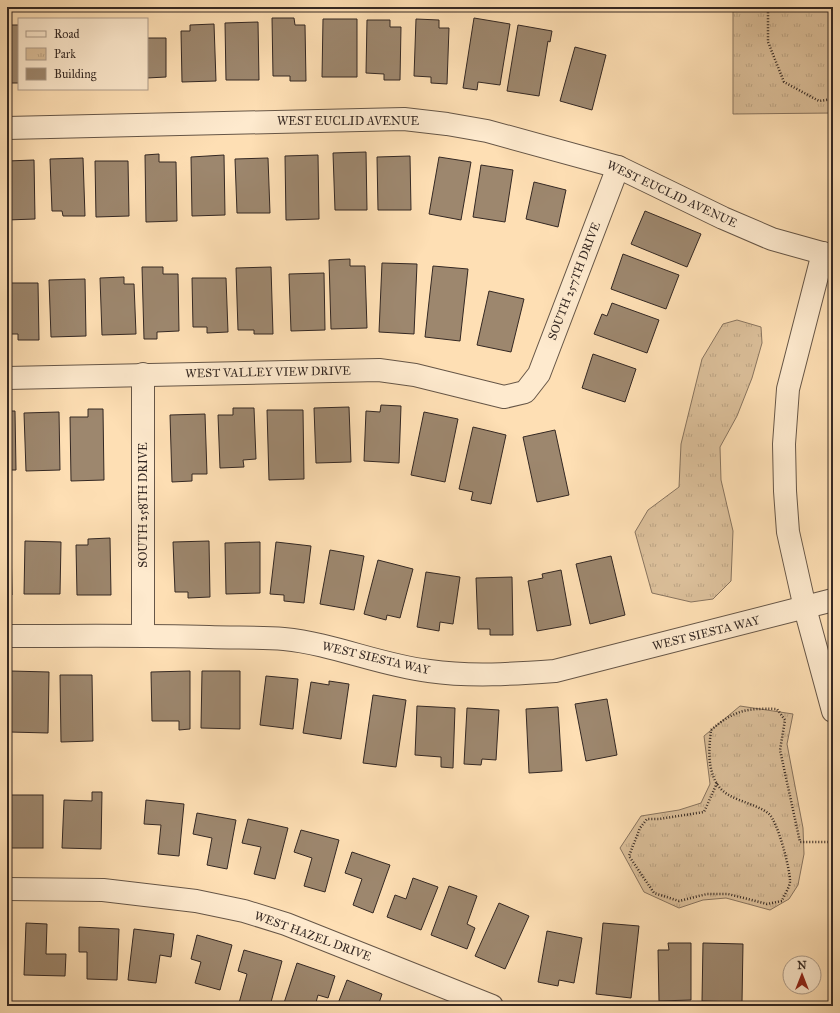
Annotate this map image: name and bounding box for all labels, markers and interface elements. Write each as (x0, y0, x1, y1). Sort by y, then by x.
legend (18, 18, 148, 90)
text: Road (54, 27, 80, 41)
text: Park (54, 47, 76, 61)
text: Building (54, 67, 97, 82)
street label: WEST EUCLID AVENUE (277, 114, 419, 128)
street label: WEST EUCLID AVENUE (605, 158, 740, 231)
street label: SOUTH 257TH DRIVE (545, 220, 603, 342)
street label: WEST VALLEY VIEW DRIVE (185, 364, 351, 380)
street label: SOUTH 258TH DRIVE (136, 442, 150, 568)
street label: WEST SIESTA WAY (651, 613, 762, 653)
street label: WEST SIESTA WAY (321, 639, 432, 677)
street label: WEST HAZEL DRIVE (253, 908, 374, 964)
north arrow (782, 955, 822, 995)
text: N (797, 959, 807, 972)

